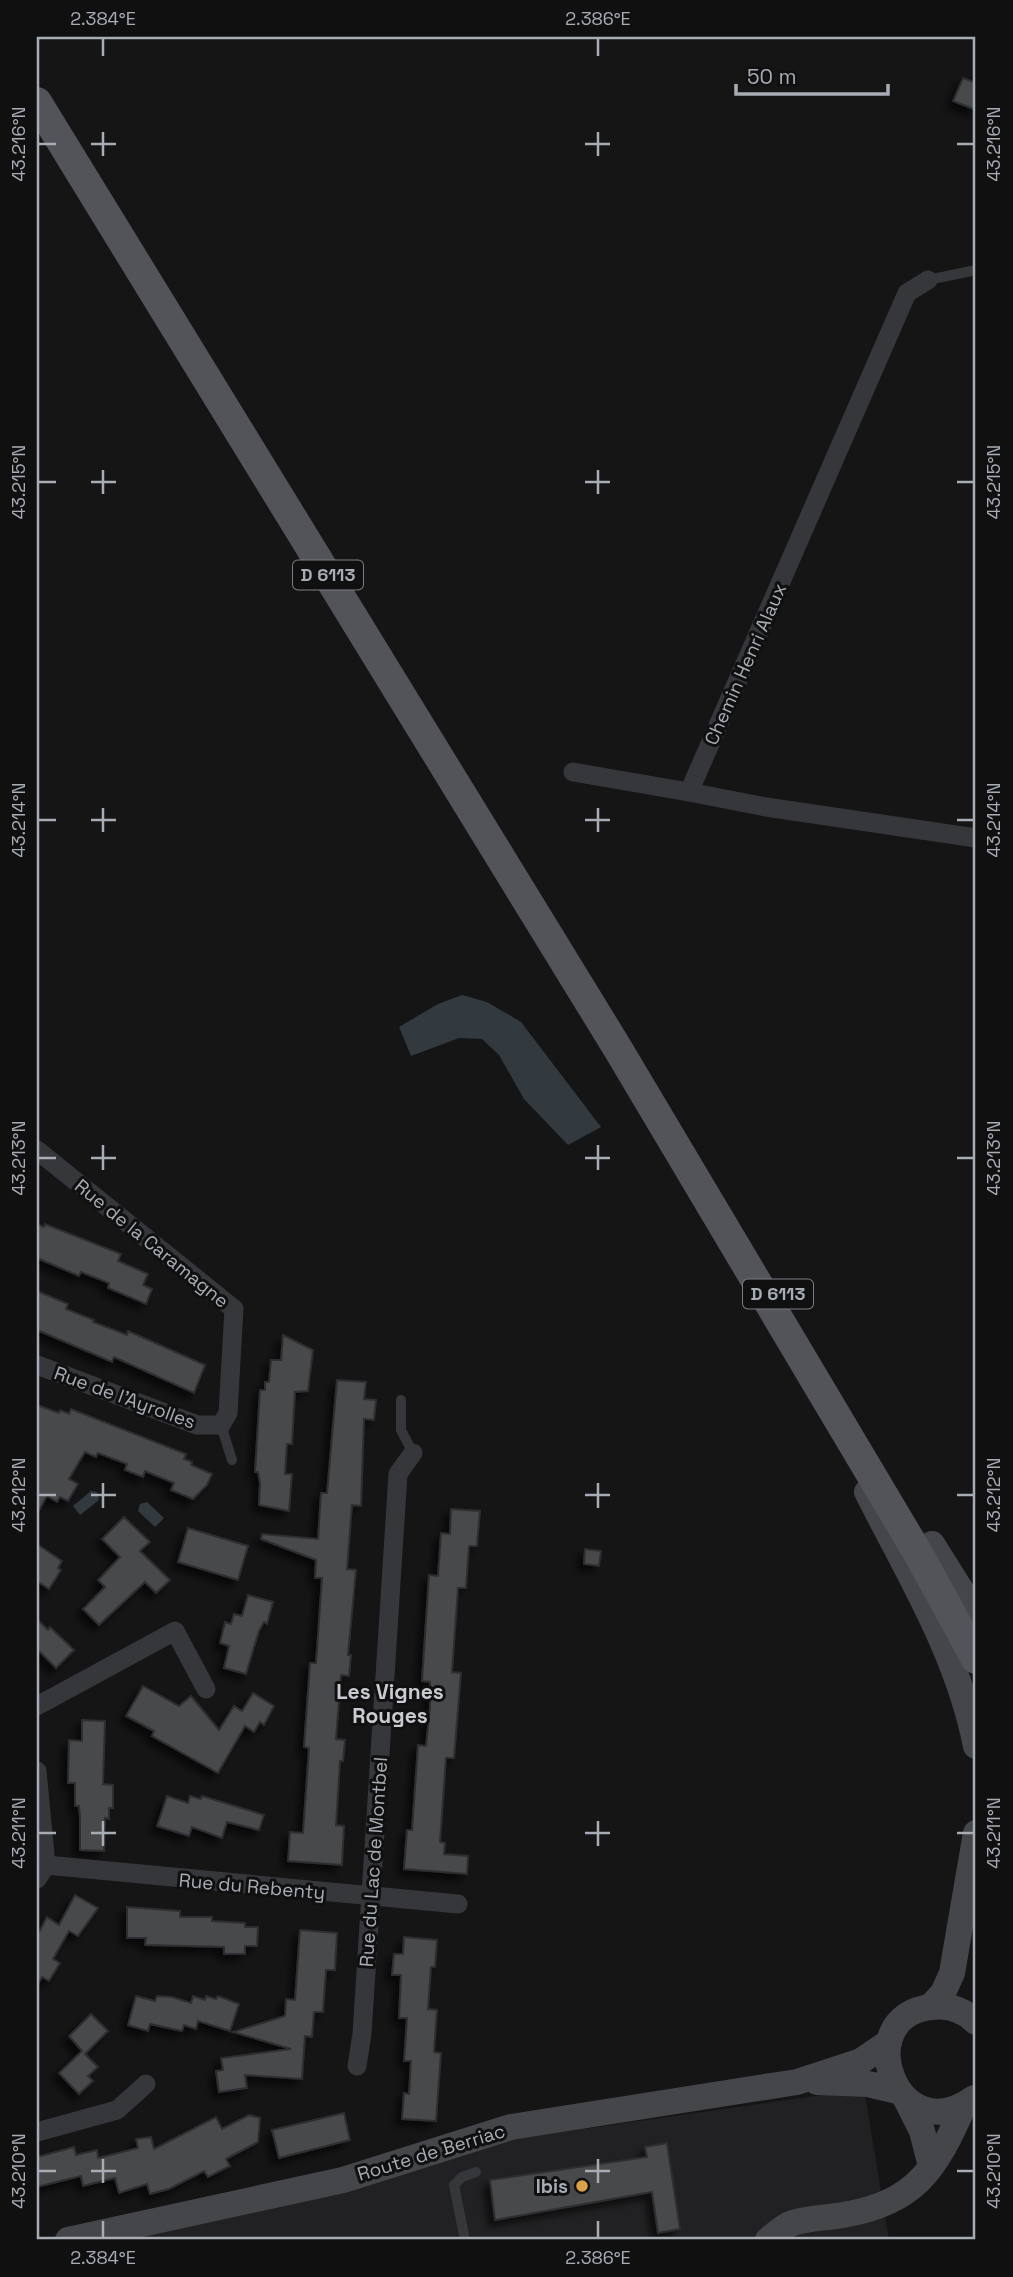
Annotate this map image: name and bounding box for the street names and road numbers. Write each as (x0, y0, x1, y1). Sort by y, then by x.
road number: D 6113 (293, 560, 363, 590)
street label: Chemin Henri Alaux (699, 579, 792, 749)
street label: Rue de la Caramagne (69, 1173, 234, 1313)
road number: D 6113 (743, 1280, 813, 1308)
street label: Rue de l'Ayrolles (51, 1360, 199, 1435)
street label: Rue du Lac de Montbel (354, 1756, 393, 1968)
street label: Rue du Rebenty (178, 1868, 326, 1905)
street label: Route de Berriac (354, 2118, 508, 2187)

